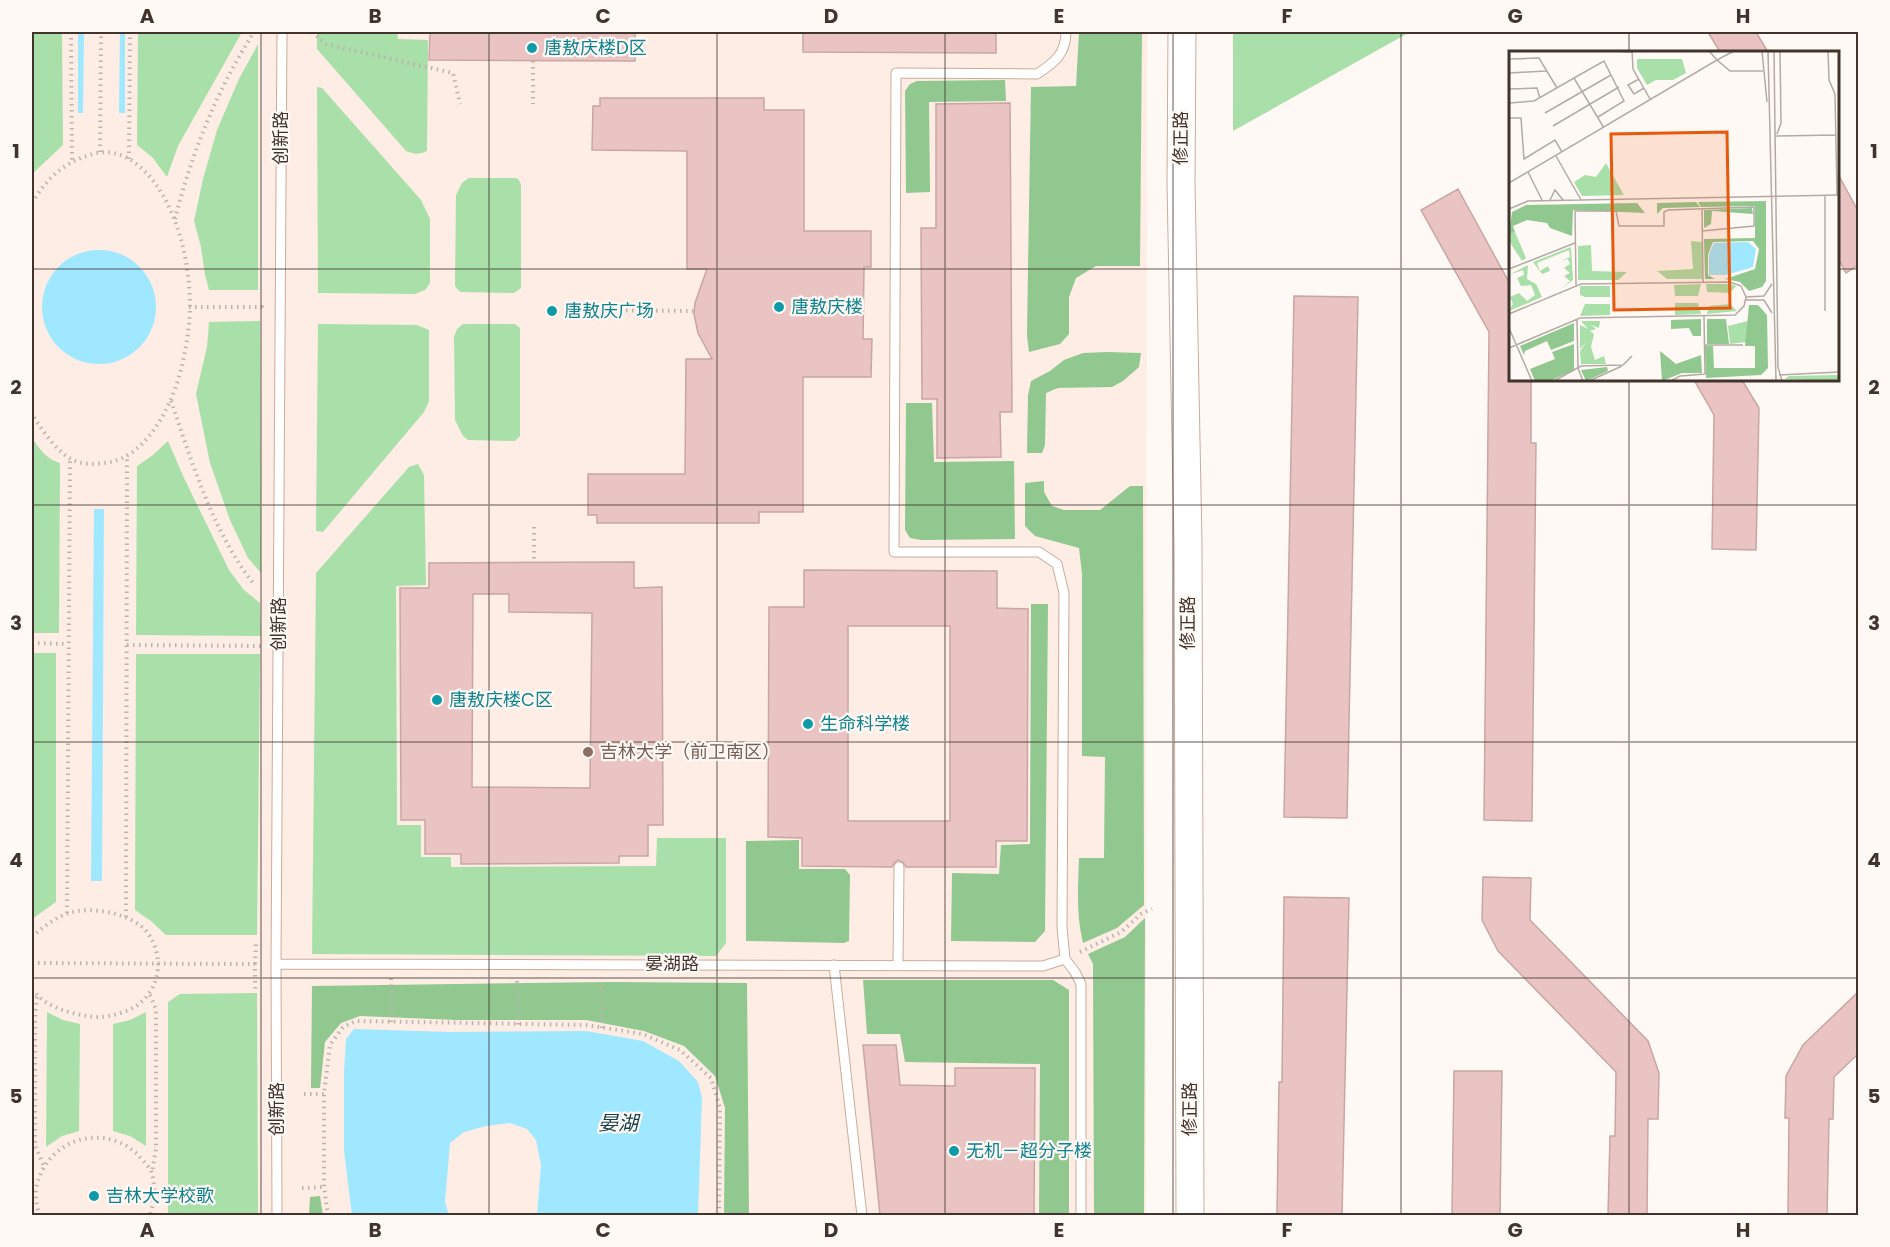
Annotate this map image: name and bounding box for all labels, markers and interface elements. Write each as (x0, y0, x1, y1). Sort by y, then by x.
text: A (140, 2, 155, 30)
text: B (368, 2, 382, 30)
text: C (595, 2, 611, 30)
text: D (824, 2, 838, 30)
text: E (1054, 2, 1064, 30)
text: F (1282, 2, 1293, 30)
text: G (1507, 2, 1523, 30)
text: H (1736, 2, 1750, 30)
place label: 唐敖庆楼D区 (544, 35, 647, 60)
marker: 唐敖庆楼D区 (525, 41, 539, 55)
inset map (1509, 51, 1839, 381)
street label: 创新路 (268, 111, 293, 165)
street label: 修正路 (1168, 111, 1193, 165)
text: 1 (12, 137, 20, 165)
text: 1 (1870, 137, 1878, 165)
place label: 唐敖庆楼 (791, 294, 863, 319)
place label: 唐敖庆广场 (564, 298, 654, 323)
marker: 唐敖庆楼 (772, 300, 786, 314)
marker: 唐敖庆广场 (545, 304, 559, 318)
text: 2 (10, 373, 22, 401)
text: 2 (1868, 373, 1880, 401)
street label: 修正路 (1175, 596, 1200, 650)
street label: 创新路 (266, 597, 291, 651)
text: 3 (10, 609, 22, 637)
text: 3 (1868, 609, 1880, 637)
place label: 唐敖庆楼C区 (449, 687, 553, 712)
marker: 唐敖庆楼C区 (430, 693, 444, 707)
place label: 生命科学楼 (820, 711, 910, 736)
marker: 生命科学楼 (801, 717, 815, 731)
place label: 吉林大学（前卫南区） (600, 739, 780, 764)
marker: 吉林大学（前卫南区） (581, 745, 595, 759)
text: 4 (9, 846, 23, 874)
text: 4 (1867, 846, 1881, 874)
street label: 晏湖路 (645, 951, 699, 976)
text: 5 (10, 1082, 23, 1110)
street label: 创新路 (264, 1082, 289, 1136)
street label: 修正路 (1177, 1082, 1202, 1136)
text: 5 (1868, 1082, 1881, 1110)
water label: 晏湖 (598, 1109, 641, 1137)
place label: 无机－超分子楼 (966, 1138, 1092, 1163)
marker: 无机－超分子楼 (947, 1144, 961, 1158)
place label: 吉林大学校歌 (106, 1183, 214, 1208)
marker: 吉林大学校歌 (87, 1189, 101, 1203)
text: A (140, 1216, 155, 1244)
text: B (368, 1216, 382, 1244)
text: C (595, 1216, 611, 1244)
text: D (824, 1216, 838, 1244)
text: E (1054, 1216, 1064, 1244)
text: F (1282, 1216, 1293, 1244)
text: G (1507, 1216, 1523, 1244)
text: H (1736, 1216, 1750, 1244)

